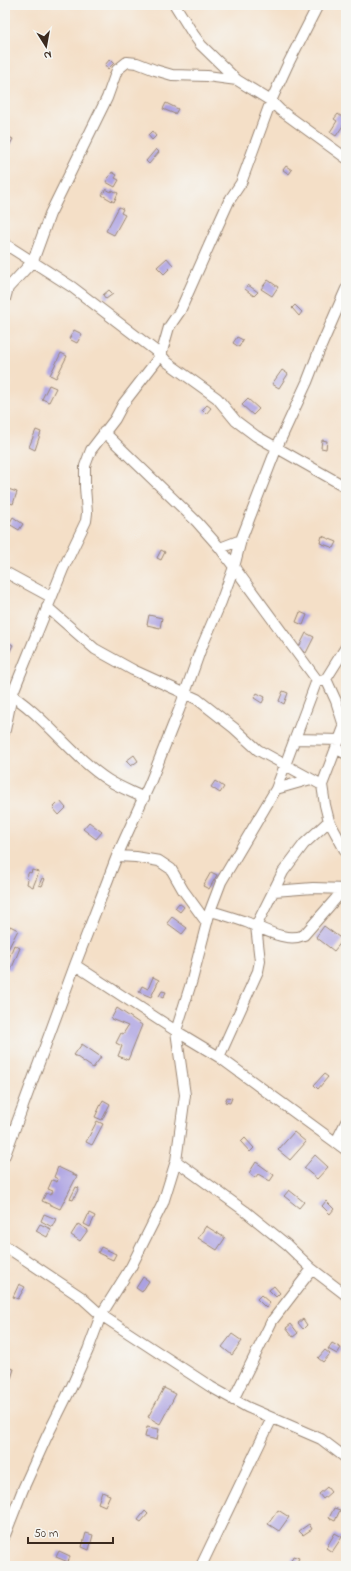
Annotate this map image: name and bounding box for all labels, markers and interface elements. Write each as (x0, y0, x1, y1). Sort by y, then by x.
north arrow (26, 26, 66, 66)
text: N (43, 46, 53, 63)
scale bar (28, 1519, 113, 1545)
text: 50 m (34, 1525, 58, 1543)

